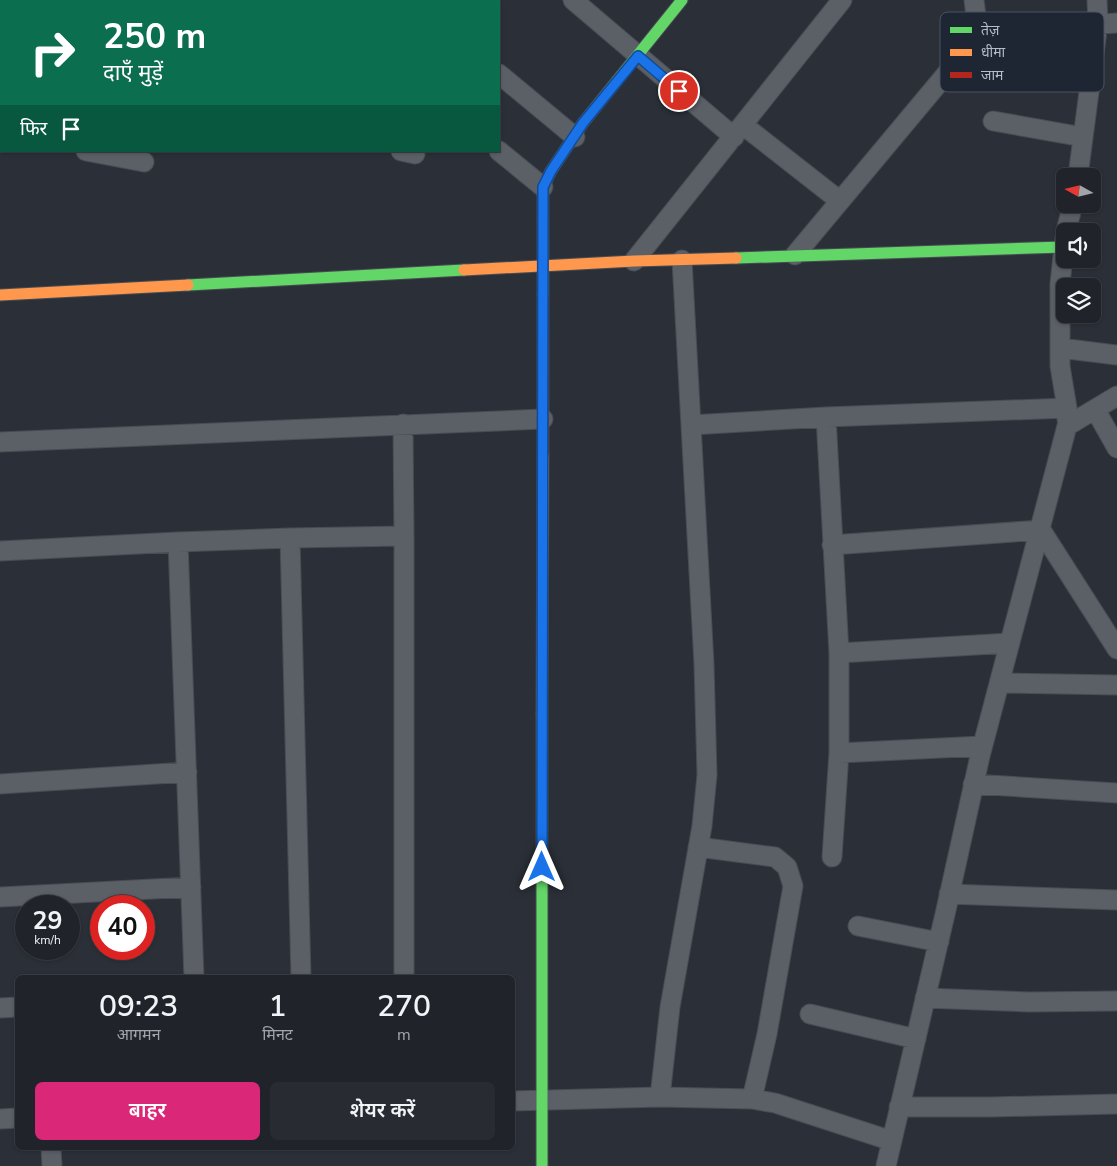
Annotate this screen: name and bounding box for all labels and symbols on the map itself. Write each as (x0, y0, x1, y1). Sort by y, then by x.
legend (940, 12, 1104, 92)
text: तेज़ (981, 21, 1000, 40)
text: धीमा (981, 43, 1006, 62)
text: जाम (981, 66, 1004, 85)
pin (658, 70, 700, 112)
north arrow (1056, 168, 1101, 212)
position arrow (515, 840, 567, 892)
speed limit sign: 40 (90, 895, 155, 960)

